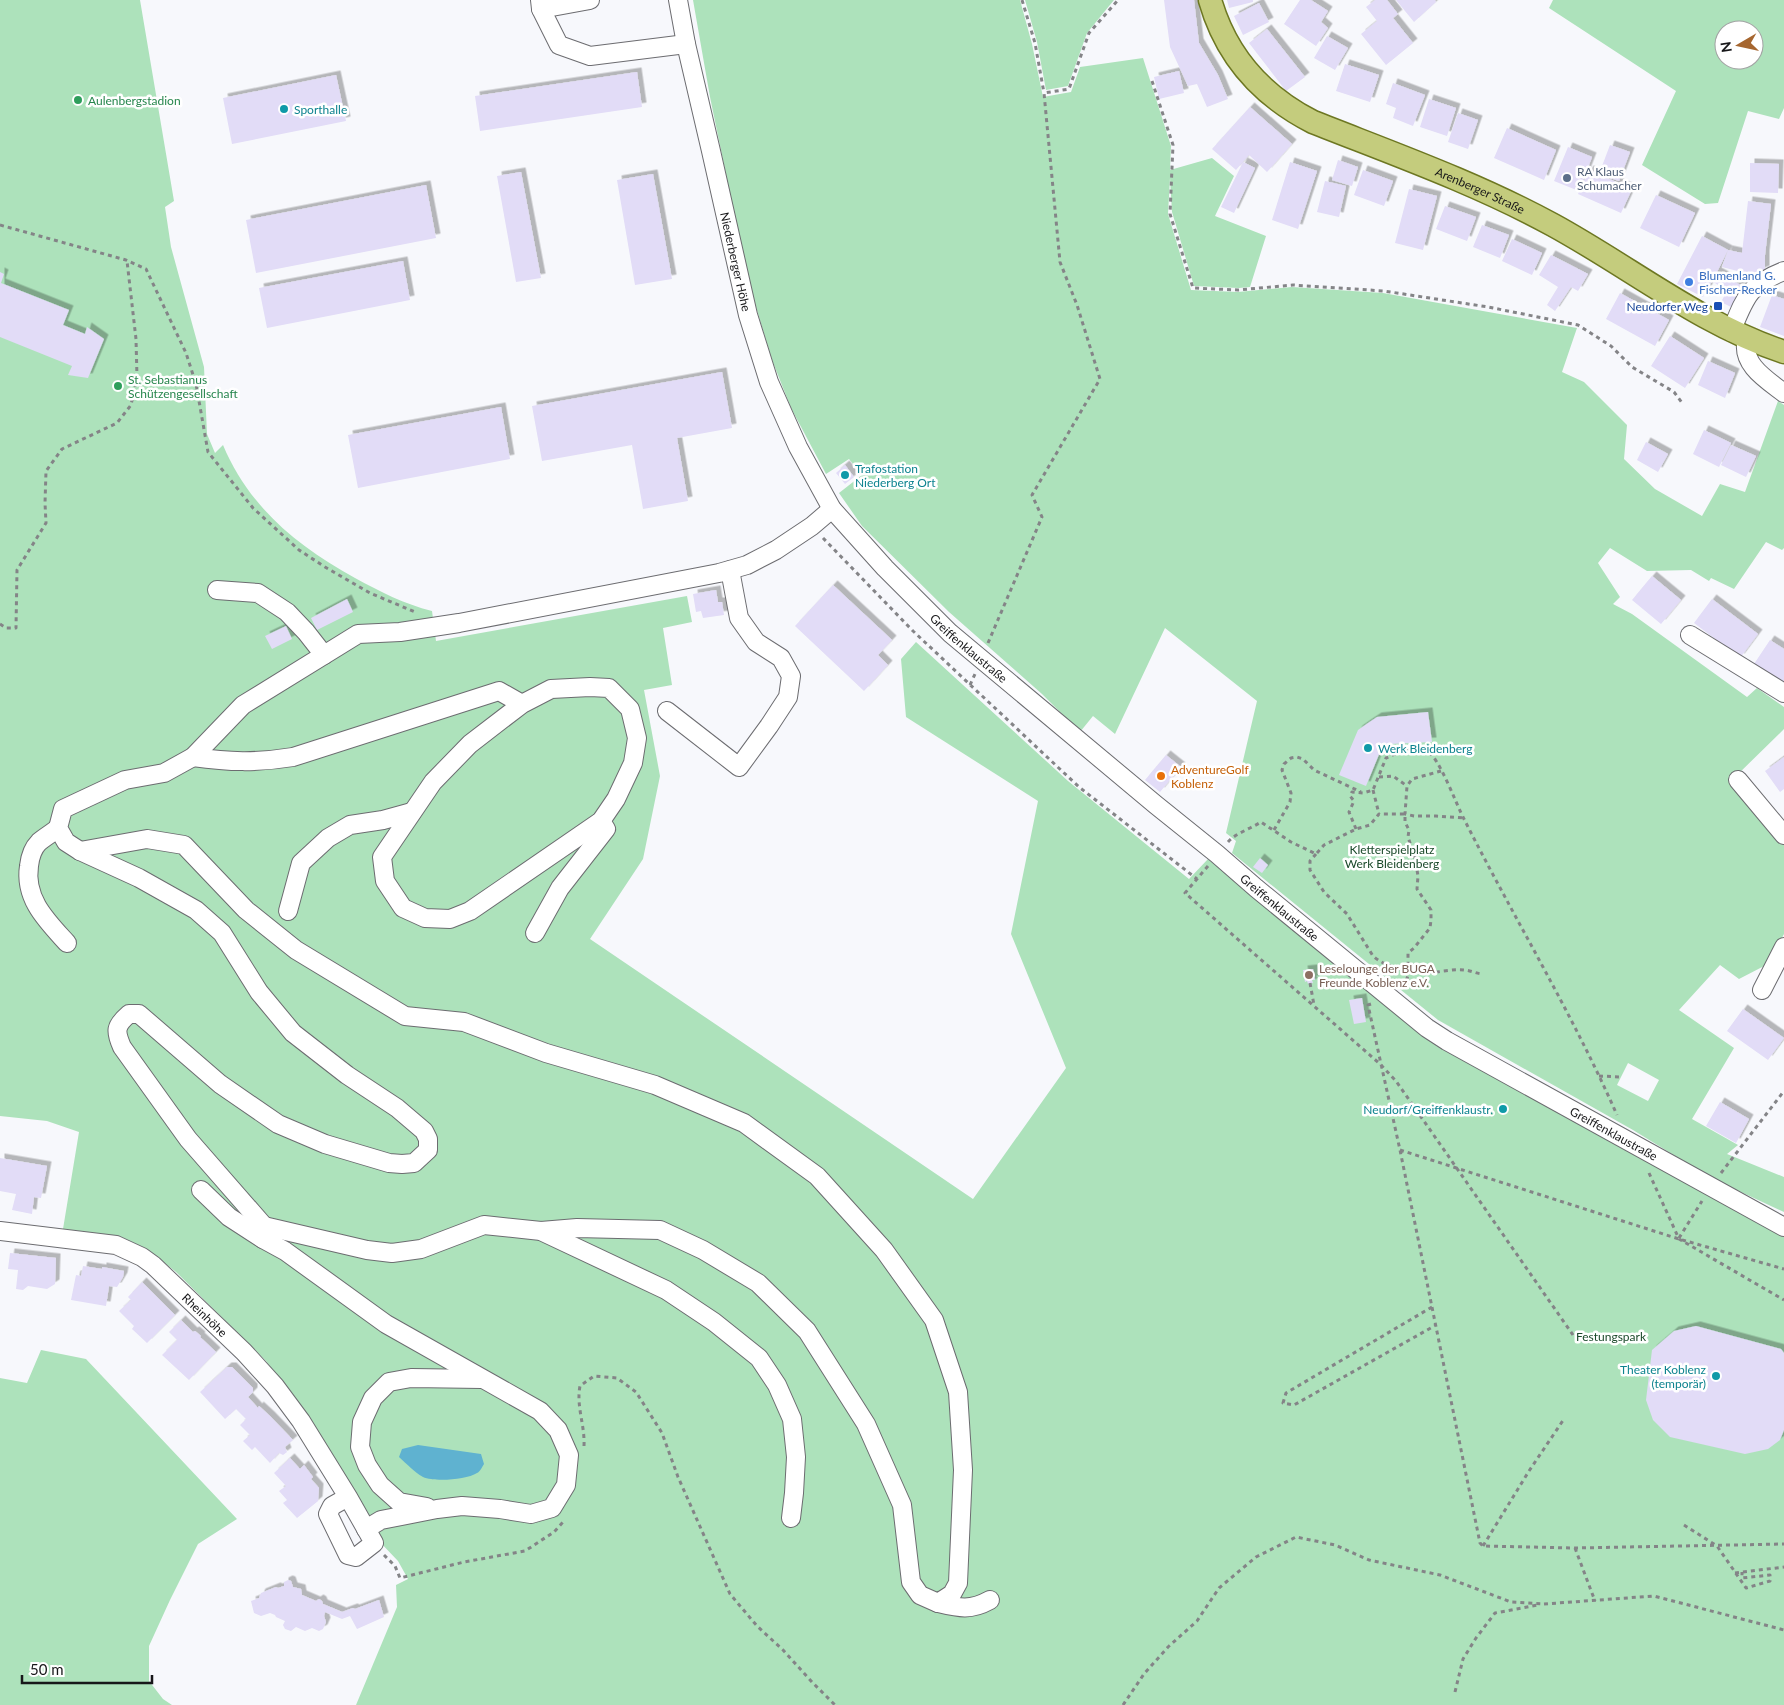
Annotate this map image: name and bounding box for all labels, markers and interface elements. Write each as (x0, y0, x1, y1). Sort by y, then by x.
north arrow (1714, 20, 1764, 70)
text: N (1716, 40, 1735, 54)
place label: Aulenbergstadion (88, 93, 181, 108)
marker: Aulenbergstadion (72, 94, 84, 106)
place label: Sporthalle (294, 102, 347, 117)
marker: Sporthalle (278, 103, 290, 115)
street label: Arenberger Straße (1433, 163, 1527, 217)
place label: RA Klaus Schumacher (1577, 164, 1642, 193)
marker: RA Klaus Schumacher (1561, 172, 1573, 184)
street label: Niederberger Höhe (717, 210, 754, 313)
place label: Blumenland G. Fischer-Recker (1699, 268, 1777, 297)
marker: Blumenland G. Fischer-Recker (1683, 276, 1695, 288)
place label: Neudorfer Weg (1626, 299, 1708, 314)
marker: Neudorfer Weg (1712, 300, 1724, 312)
place label: St. Sebastianus Schützengesellschaft (128, 372, 238, 401)
marker: St. Sebastianus Schützengesellschaft (112, 380, 124, 392)
place label: Trafostation Niederberg Ort (855, 461, 936, 490)
marker: Trafostation Niederberg Ort (839, 469, 851, 481)
street label: Greiffenklaustraße (927, 610, 1011, 685)
place label: Werk Bleidenberg (1378, 741, 1473, 756)
marker: Werk Bleidenberg (1362, 742, 1374, 754)
place label: AdventureGolf Koblenz (1171, 762, 1249, 791)
marker: AdventureGolf Koblenz (1155, 770, 1167, 782)
park label: Kletterspielplatz Werk Bleidenberg (1345, 842, 1439, 871)
street label: Greiffenklaustraße (1237, 870, 1322, 944)
place label: Leselounge der BUGA Freunde Koblenz e.V. (1319, 961, 1436, 990)
marker: Leselounge der BUGA Freunde Koblenz e.V. (1303, 969, 1315, 981)
place label: Neudorf/Greiffenklaustr. (1363, 1102, 1493, 1117)
marker: Neudorf/Greiffenklaustr. (1497, 1103, 1509, 1115)
street label: Greiffenklaustraße (1568, 1103, 1660, 1163)
street label: Rheinhöhe (179, 1290, 231, 1340)
park label: Festungspark (1576, 1329, 1647, 1344)
place label: Theater Koblenz (temporär) (1620, 1362, 1707, 1391)
marker: Theater Koblenz (temporär) (1710, 1370, 1722, 1382)
scale bar (22, 1652, 152, 1684)
text: 50 m (30, 1660, 64, 1678)

